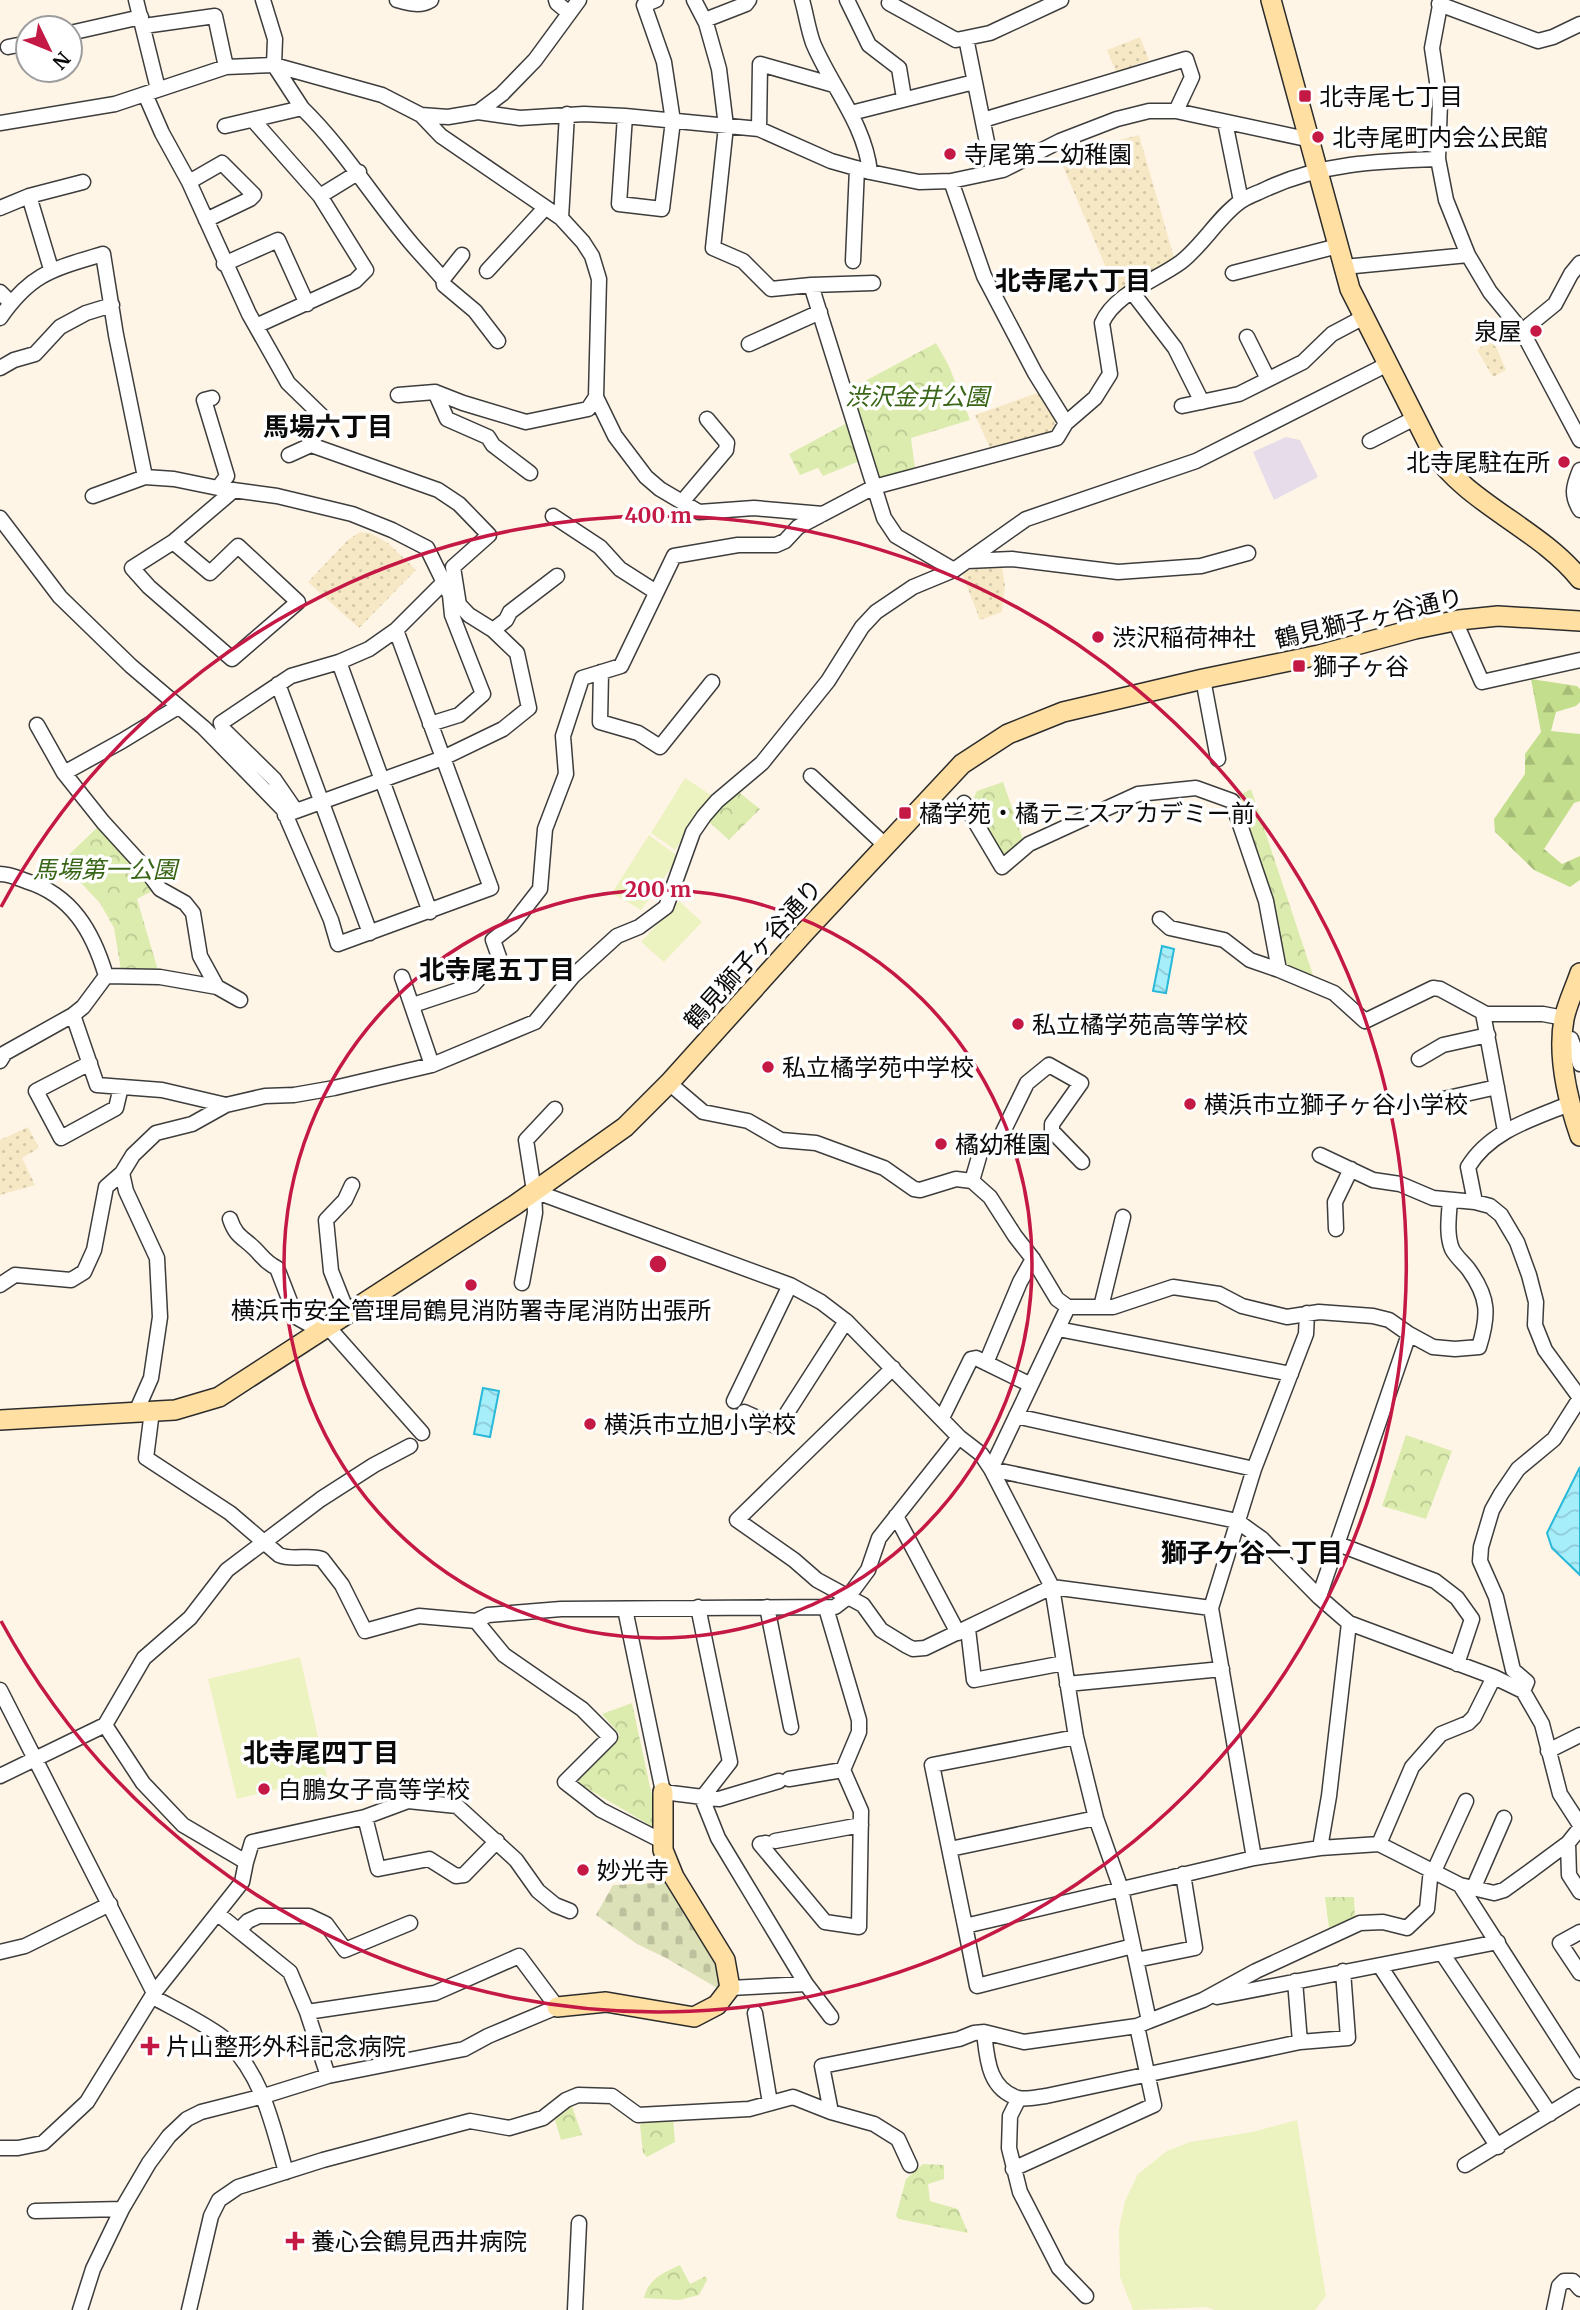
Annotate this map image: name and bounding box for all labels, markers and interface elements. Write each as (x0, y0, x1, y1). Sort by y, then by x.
north arrow (14, 14, 84, 84)
text: N (48, 47, 75, 74)
place label: 北寺尾七丁目 (1319, 81, 1463, 112)
marker: 北寺尾七丁目 (1297, 88, 1313, 104)
place label: 北寺尾町内会公民館 (1332, 122, 1548, 153)
marker: 北寺尾町内会公民館 (1310, 129, 1326, 145)
place label: 寺尾第二幼稚園 (964, 139, 1132, 170)
marker: 寺尾第二幼稚園 (942, 146, 958, 162)
district label: 北寺尾六丁目 (995, 264, 1151, 297)
place label: 泉屋 (1474, 316, 1522, 347)
marker: 泉屋 (1528, 323, 1544, 339)
park label: 渋沢金井公園 (845, 381, 992, 412)
district label: 馬場六丁目 (263, 410, 393, 443)
place label: 北寺尾駐在所 (1406, 447, 1550, 478)
marker: 北寺尾駐在所 (1556, 454, 1572, 470)
text: 400 m (624, 502, 692, 529)
street label: 鶴見獅子ヶ谷通り (1272, 581, 1466, 655)
place label: 渋沢稲荷神社 (1112, 622, 1256, 653)
marker: 渋沢稲荷神社 (1090, 629, 1106, 645)
place label: 獅子ヶ谷 (1313, 651, 1409, 682)
marker: 獅子ヶ谷 (1291, 658, 1307, 674)
place label: 橘学苑・橘テニスアカデミー前 (919, 798, 1255, 829)
marker: 橘学苑・橘テニスアカデミー前 (897, 805, 913, 821)
park label: 馬場第一公園 (33, 854, 180, 885)
street label: 鶴見獅子ヶ谷通り (677, 872, 829, 1036)
text: 200 m (625, 876, 691, 903)
district label: 北寺尾五丁目 (419, 953, 575, 986)
place label: 私立橘学苑高等学校 (1032, 1009, 1248, 1040)
marker: 私立橘学苑高等学校 (1010, 1016, 1026, 1032)
place label: 私立橘学苑中学校 (782, 1052, 974, 1083)
marker: 私立橘学苑中学校 (760, 1059, 776, 1075)
place label: 横浜市立獅子ヶ谷小学校 (1204, 1089, 1468, 1120)
marker: 横浜市立獅子ヶ谷小学校 (1182, 1096, 1198, 1112)
place label: 橘幼稚園 (955, 1129, 1051, 1160)
marker: 橘幼稚園 (933, 1136, 949, 1152)
centre of rings (646, 1252, 670, 1276)
marker: 横浜市安全管理局鶴見消防署寺尾消防出張所 (463, 1277, 479, 1293)
place label: 横浜市安全管理局鶴見消防署寺尾消防出張所 (231, 1295, 711, 1326)
place label: 横浜市立旭小学校 (604, 1409, 796, 1440)
marker: 横浜市立旭小学校 (582, 1416, 598, 1432)
district label: 獅子ケ谷一丁目 (1161, 1536, 1343, 1569)
district label: 北寺尾四丁目 (243, 1736, 399, 1769)
place label: 白鵬女子高等学校 (278, 1774, 470, 1805)
marker: 白鵬女子高等学校 (256, 1781, 272, 1797)
place label: 妙光寺 (597, 1855, 669, 1886)
marker: 妙光寺 (575, 1862, 591, 1878)
place label: 片山整形外科記念病院 (166, 2031, 406, 2062)
marker: 片山整形外科記念病院 (140, 2036, 160, 2056)
place label: 養心会鶴見西井病院 (311, 2226, 527, 2257)
marker: 養心会鶴見西井病院 (285, 2231, 305, 2251)

